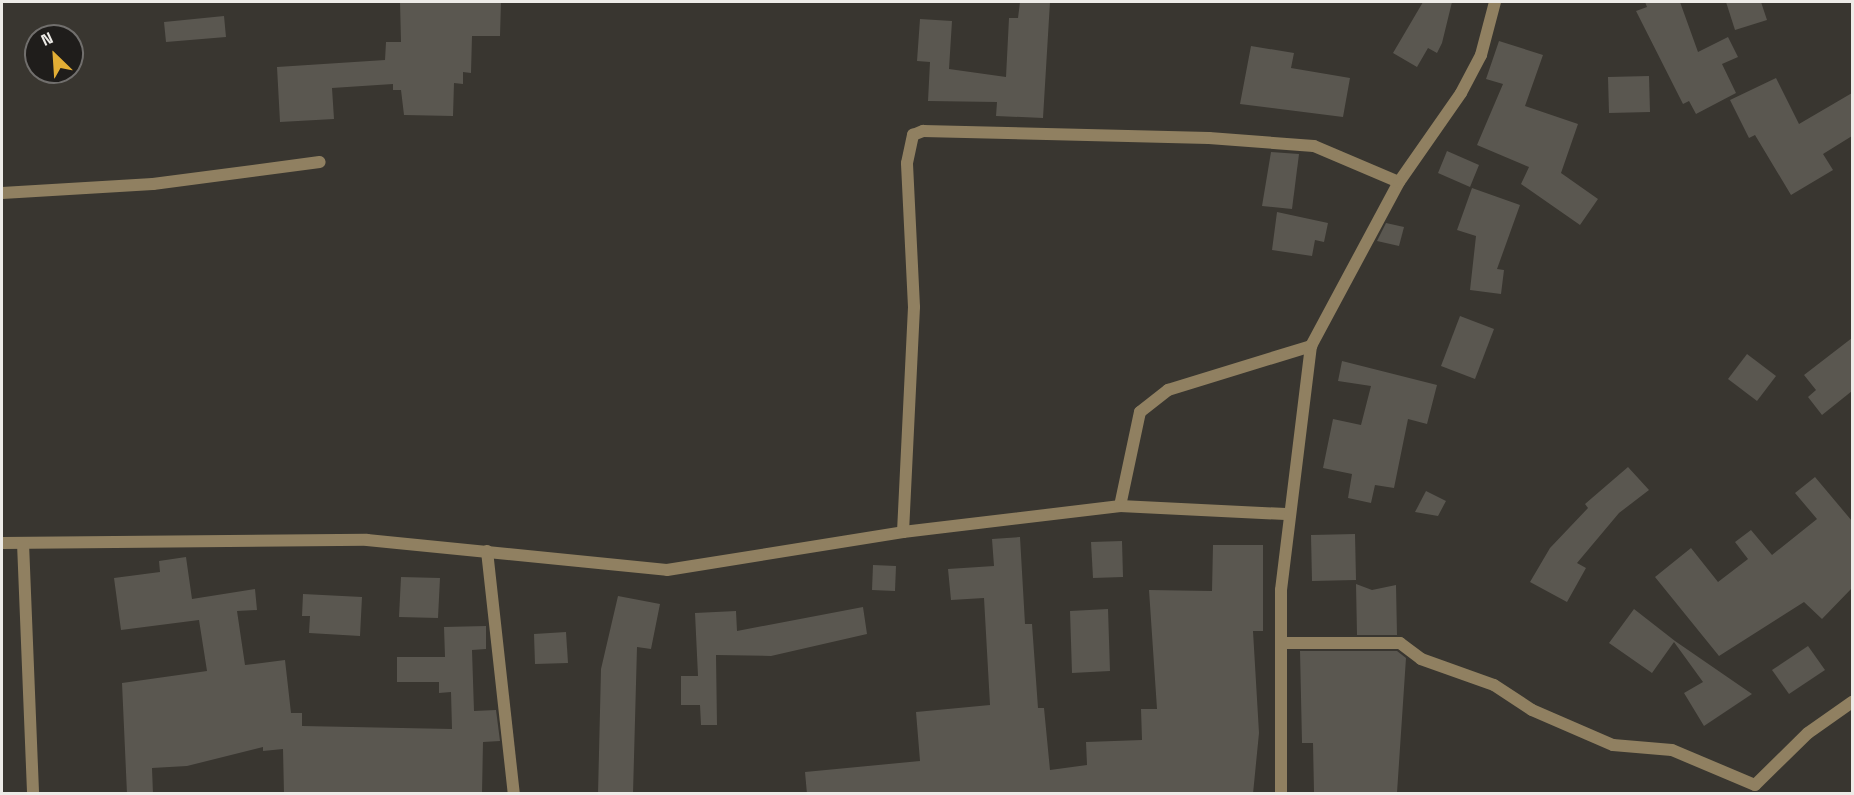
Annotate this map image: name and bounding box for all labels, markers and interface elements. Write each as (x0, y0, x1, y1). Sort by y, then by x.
north arrow (24, 24, 84, 84)
text: N (38, 27, 56, 51)

